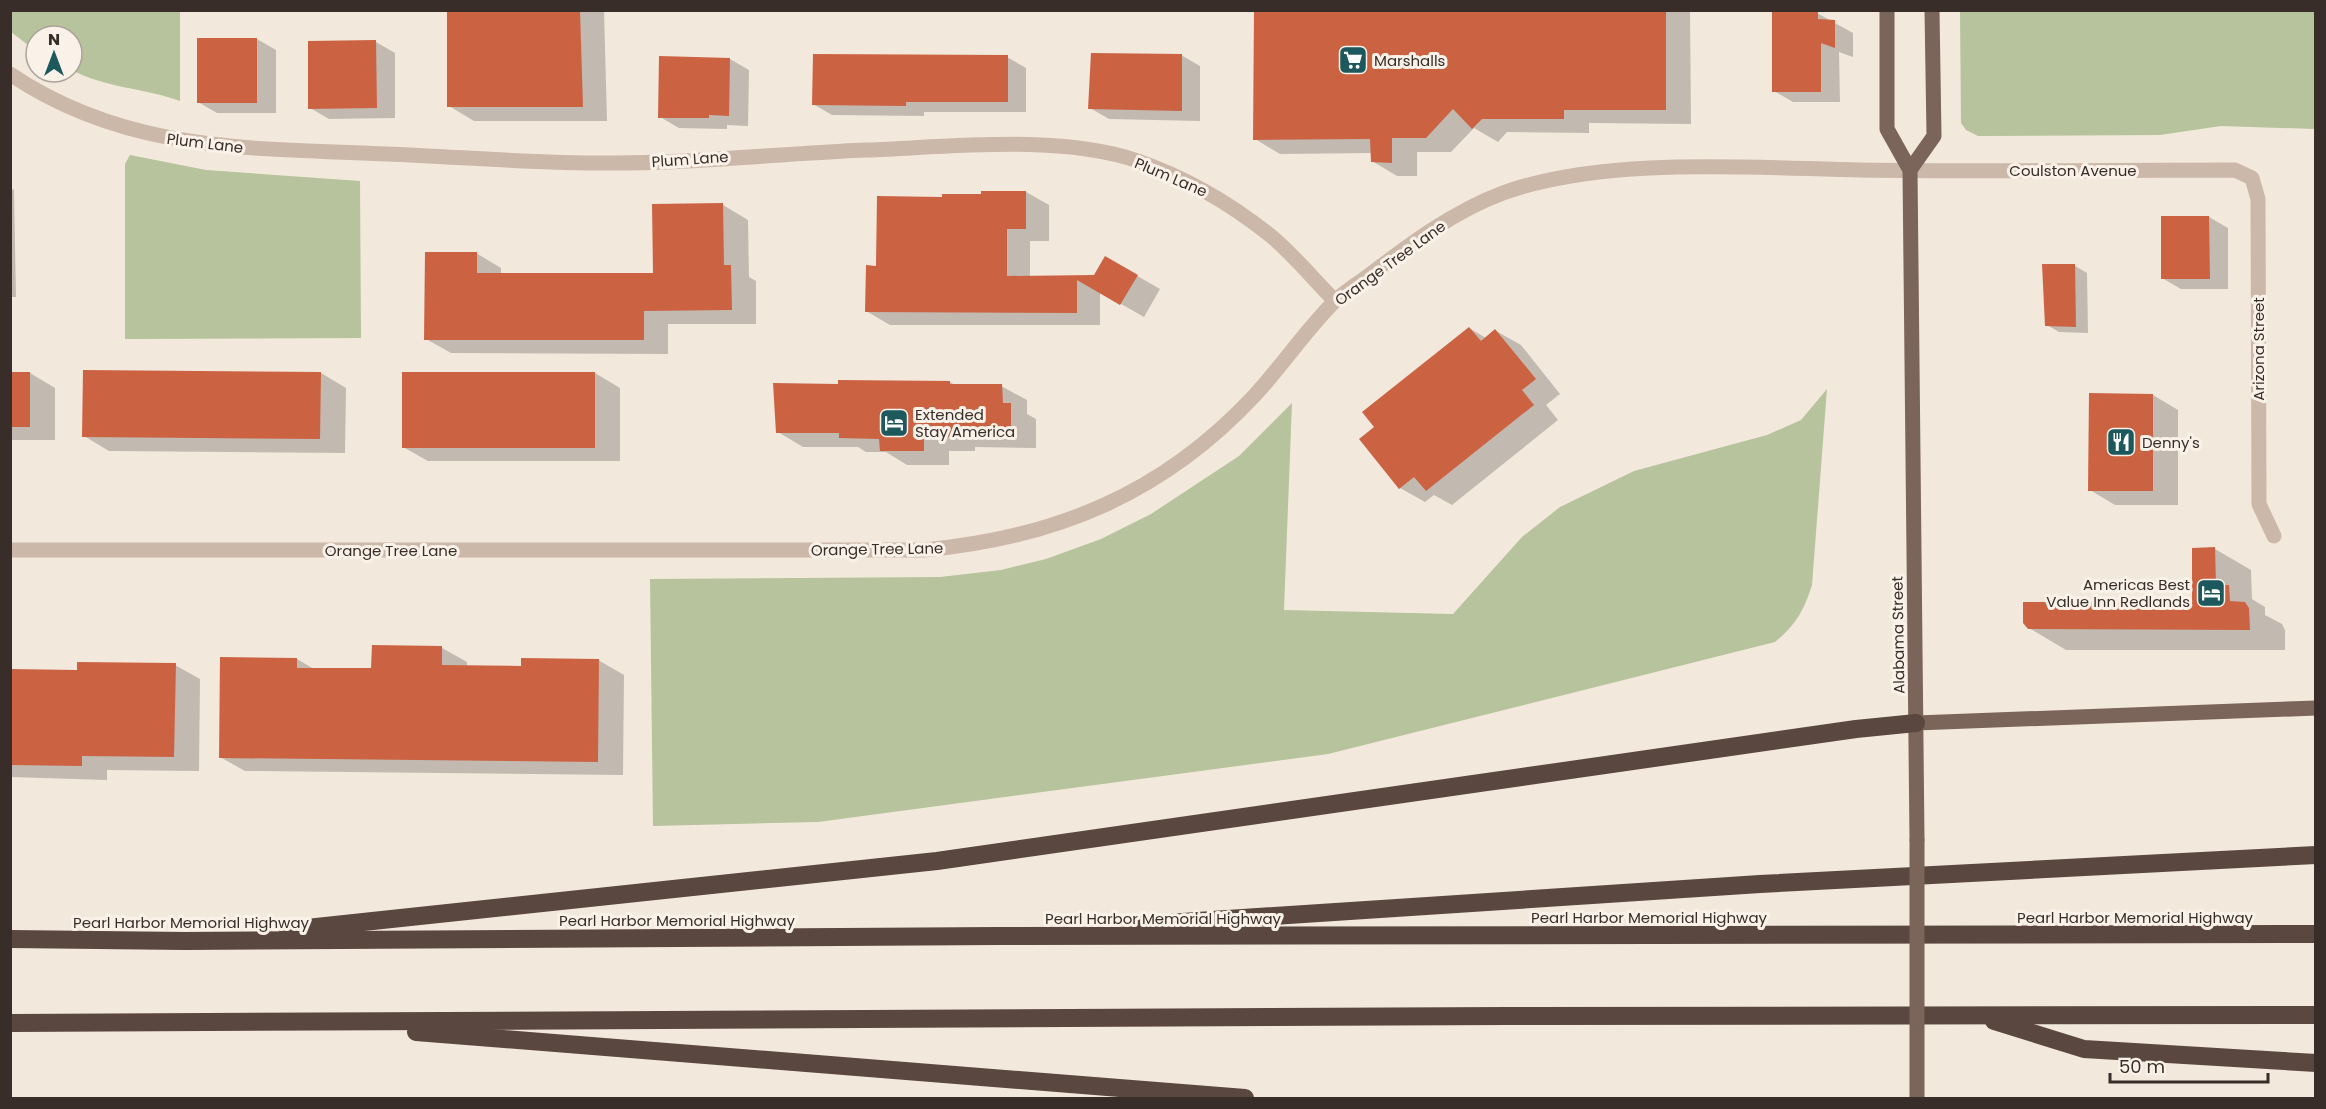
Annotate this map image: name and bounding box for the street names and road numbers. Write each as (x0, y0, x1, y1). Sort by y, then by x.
street label: Plum Lane (166, 128, 244, 158)
street label: Plum Lane (651, 146, 729, 172)
street label: Plum Lane (1131, 152, 1211, 202)
street label: Coulston Avenue (2009, 160, 2137, 181)
street label: Orange Tree Lane (1330, 216, 1450, 310)
street label: Arizona Street (2248, 297, 2269, 401)
street label: Orange Tree Lane (811, 537, 943, 561)
street label: Orange Tree Lane (325, 540, 457, 561)
street label: Alabama Street (1886, 576, 1910, 694)
street label: Pearl Harbor Memorial Highway (1531, 907, 1768, 928)
street label: Pearl Harbor Memorial Highway (2017, 907, 2254, 928)
street label: Pearl Harbor Memorial Highway (1045, 908, 1282, 929)
street label: Pearl Harbor Memorial Highway (559, 910, 796, 931)
street label: Pearl Harbor Memorial Highway (73, 912, 310, 933)

